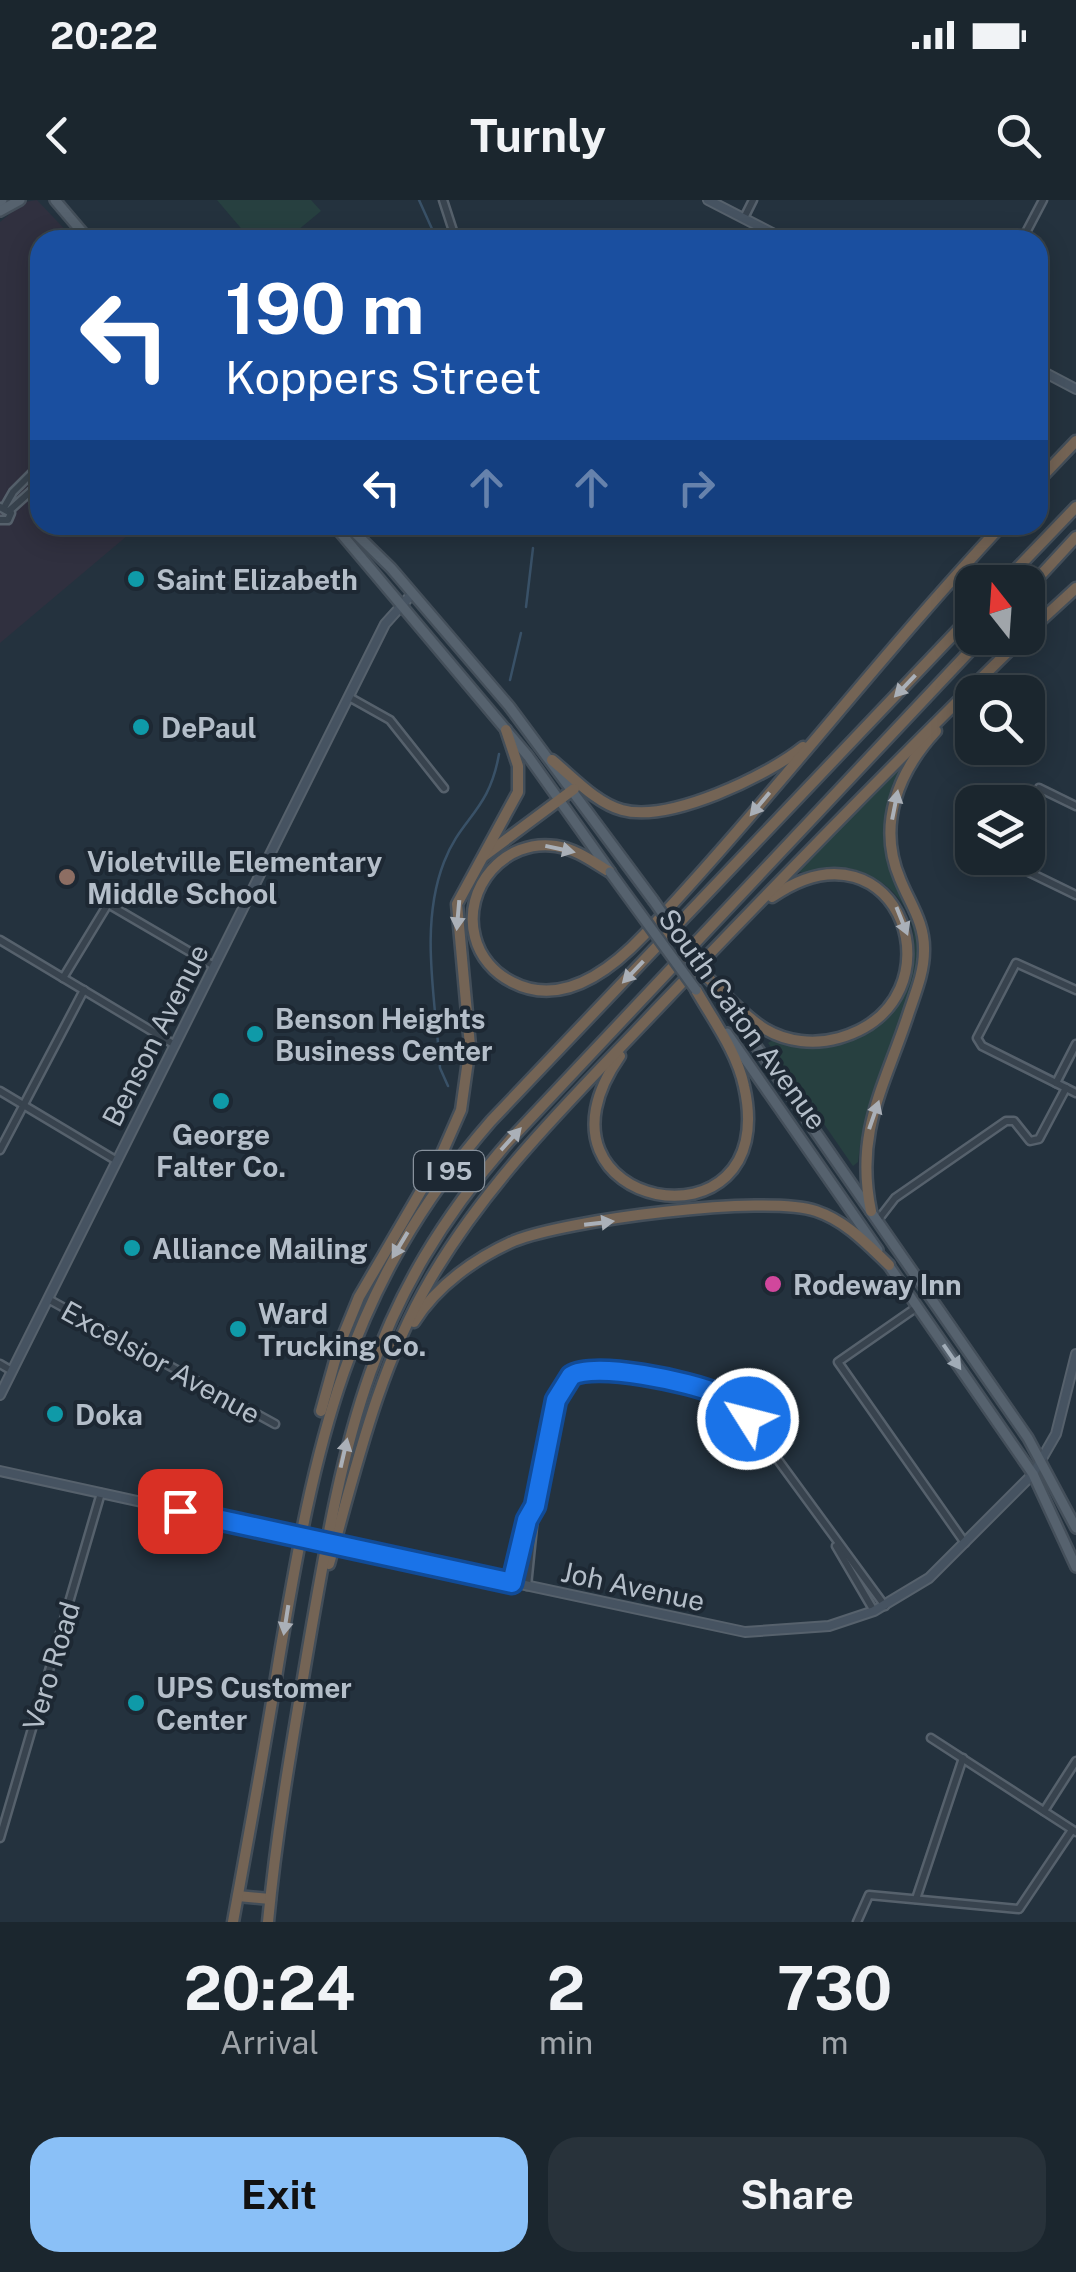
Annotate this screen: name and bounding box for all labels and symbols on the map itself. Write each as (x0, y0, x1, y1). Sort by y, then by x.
place label: Saint Elizabeth (156, 563, 358, 596)
north arrow (955, 565, 1045, 655)
marker: Saint Elizabeth (125, 568, 147, 590)
one-way arrow (894, 673, 917, 697)
place label: DePaul (161, 711, 257, 744)
marker: DePaul (130, 716, 152, 738)
one-way arrow (887, 789, 903, 820)
one-way arrow (749, 792, 771, 817)
one-way arrow (544, 842, 575, 858)
place label: Violetville Elementary Middle School (87, 845, 382, 910)
marker: Violetville Elementary Middle School (56, 866, 78, 888)
one-way arrow (449, 899, 465, 931)
street label: South Caton Avenue (652, 902, 834, 1136)
one-way arrow (894, 906, 910, 936)
street label: Benson Avenue (95, 938, 215, 1132)
one-way arrow (622, 959, 645, 983)
place label: Benson Heights Business Center (275, 1002, 493, 1067)
marker: Benson Heights Business Center (244, 1023, 266, 1045)
marker: George Falter Co. (210, 1090, 232, 1112)
one-way arrow (867, 1100, 882, 1130)
place label: George Falter Co. (156, 1118, 286, 1183)
one-way arrow (499, 1127, 522, 1151)
road number: I 95 (414, 1151, 484, 1191)
one-way arrow (583, 1215, 615, 1231)
one-way arrow (392, 1231, 409, 1259)
place label: Alliance Mailing (152, 1232, 368, 1265)
marker: Alliance Mailing (121, 1237, 143, 1259)
place label: Rodeway Inn (793, 1268, 961, 1301)
marker: Rodeway Inn (762, 1273, 784, 1295)
street label: Excelsior Avenue (56, 1294, 266, 1430)
place label: Ward Trucking Co. (258, 1297, 426, 1362)
marker: Ward Trucking Co. (227, 1318, 249, 1340)
one-way arrow (942, 1344, 961, 1370)
position arrow (696, 1367, 800, 1471)
place label: Doka (75, 1398, 143, 1431)
marker: Doka (44, 1403, 66, 1425)
one-way arrow (337, 1437, 352, 1468)
pin (138, 1469, 223, 1554)
street label: Joh Avenue (558, 1555, 708, 1617)
street label: Vero Road (16, 1598, 86, 1734)
one-way arrow (278, 1605, 293, 1636)
place label: UPS Customer Center (156, 1671, 352, 1736)
marker: UPS Customer Center (125, 1692, 147, 1714)

